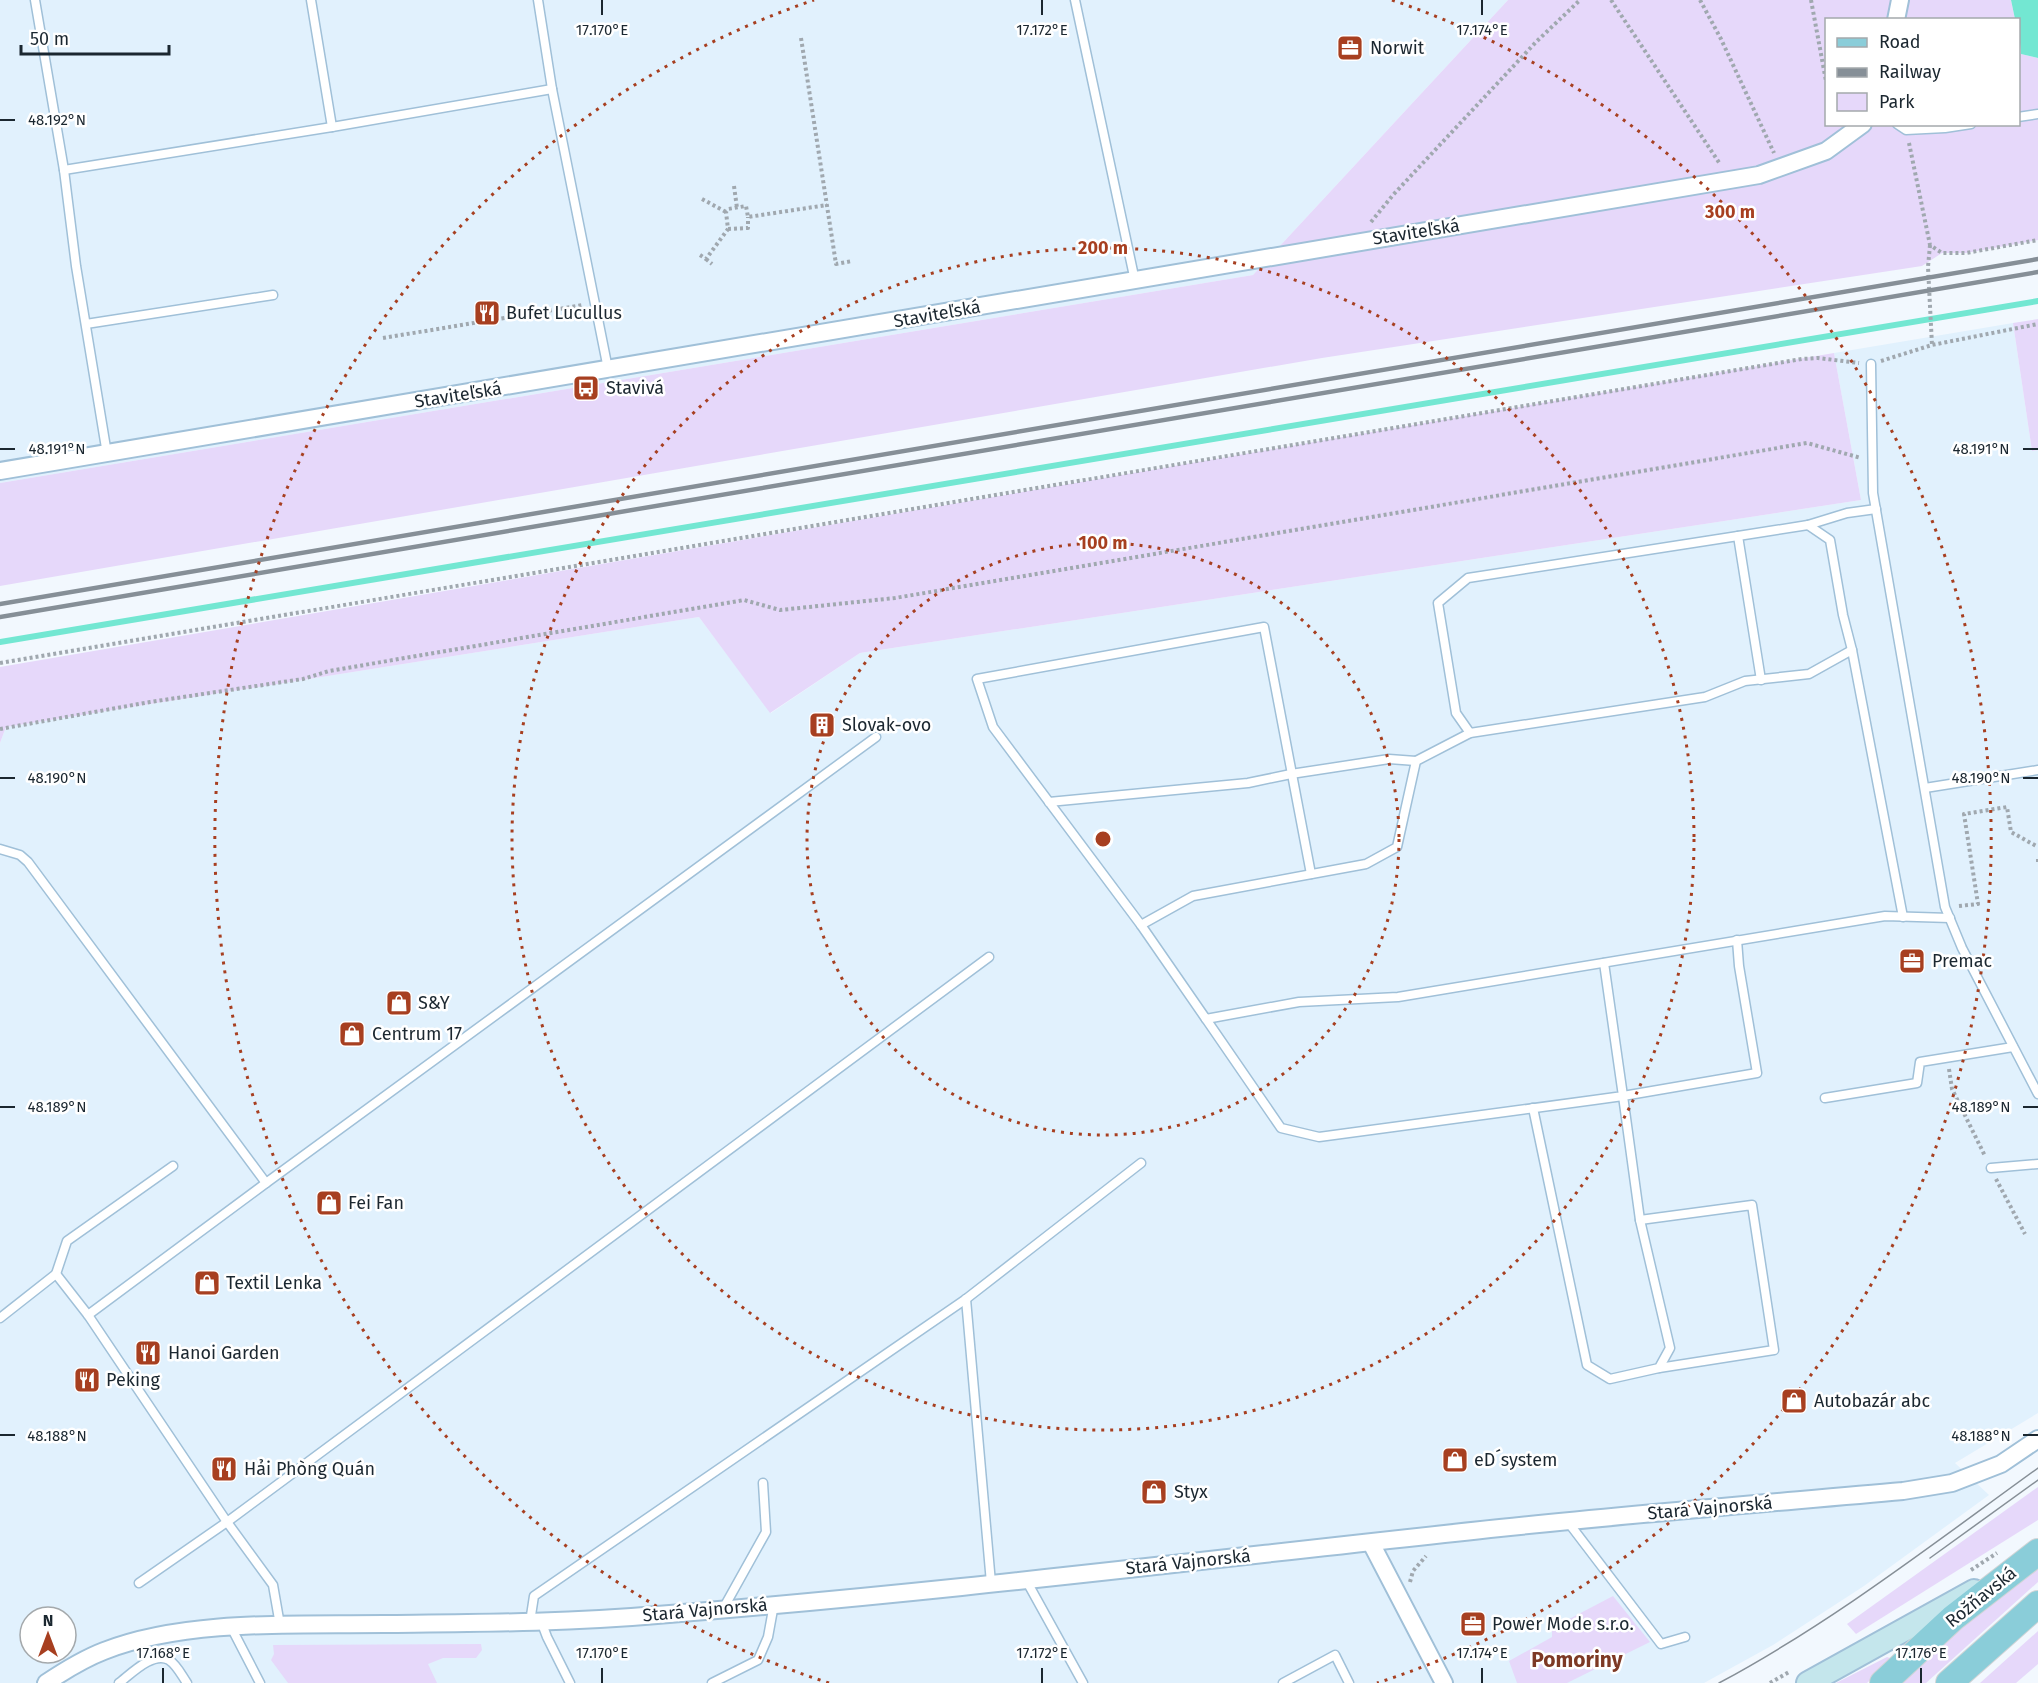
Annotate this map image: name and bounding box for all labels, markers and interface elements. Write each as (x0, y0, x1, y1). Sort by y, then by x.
scale bar (21, 18, 170, 56)
legend (1825, 18, 2020, 126)
text: 17.170°E (576, 21, 628, 39)
text: 17.172°E (1016, 21, 1068, 39)
text: 17.174°E (1456, 21, 1508, 39)
text: 50 m (30, 28, 69, 50)
text: Road (1879, 31, 1921, 53)
office icon: Norwit (1335, 33, 1365, 63)
place label: Norwit (1370, 37, 1425, 59)
text: Railway (1879, 61, 1941, 83)
text: Park (1879, 91, 1915, 113)
text: 48.192°N (28, 111, 86, 129)
text: 300 m (1704, 201, 1755, 223)
street label: Staviteľská (1371, 214, 1461, 250)
text: 200 m (1078, 237, 1128, 259)
street label: Staviteľská (892, 296, 982, 332)
restaurant icon: Bufet Lucullus (472, 298, 502, 328)
place label: Bufet Lucullus (506, 302, 622, 324)
bus stop icon: Stavivá (571, 373, 601, 403)
street label: Staviteľská (413, 377, 503, 413)
place label: Stavivá (606, 377, 664, 399)
text: 48.191°N (28, 440, 86, 458)
text: 48.191°N (1952, 440, 2010, 458)
text: 100 m (1079, 532, 1127, 554)
building icon: Slovak-ovo (807, 710, 837, 740)
place label: Slovak-ovo (842, 714, 931, 736)
text: 48.190°N (27, 769, 87, 787)
text: 48.190°N (1951, 769, 2011, 787)
centre of rings (1093, 829, 1113, 849)
office icon: Premac (1897, 946, 1927, 976)
place label: Premac (1932, 950, 1993, 972)
shop icon: S&Y (384, 988, 414, 1018)
place label: S&Y (418, 992, 450, 1014)
shop icon: Centrum 17 (337, 1019, 367, 1049)
place label: Centrum 17 (372, 1023, 462, 1045)
text: 48.189°N (28, 1098, 86, 1116)
text: 48.189°N (1952, 1098, 2010, 1116)
shop icon: Fei Fan (314, 1188, 344, 1218)
place label: Fei Fan (348, 1192, 404, 1214)
shop icon: Textil Lenka (192, 1268, 222, 1298)
place label: Textil Lenka (226, 1272, 322, 1294)
restaurant icon: Hanoi Garden (133, 1338, 163, 1368)
place label: Hanoi Garden (168, 1342, 280, 1364)
restaurant icon: Peking (72, 1365, 102, 1395)
place label: Peking (106, 1369, 161, 1391)
shop icon: Autobazár abc (1779, 1386, 1809, 1416)
place label: Autobazár abc (1814, 1390, 1930, 1412)
text: 48.188°N (27, 1427, 87, 1445)
text: 48.188°N (1951, 1427, 2011, 1445)
shop icon: eD´system (1440, 1445, 1470, 1475)
place label: eD´system (1474, 1449, 1558, 1471)
restaurant icon: Hải Phòng Quán (209, 1454, 239, 1484)
place label: Hải Phòng Quán (244, 1458, 375, 1480)
shop icon: Styx (1139, 1477, 1169, 1507)
place label: Styx (1174, 1481, 1208, 1503)
street label: Stará Vajnorská (1646, 1492, 1774, 1524)
street label: Stará Vajnorská (1124, 1544, 1252, 1580)
street label: Rožňavská (1941, 1562, 2021, 1632)
street label: Stará Vajnorská (641, 1594, 769, 1626)
north arrow (18, 1605, 78, 1665)
office icon: Power Mode s.r.o. (1458, 1609, 1488, 1639)
text: N (43, 1611, 53, 1630)
place label: Power Mode s.r.o. (1492, 1613, 1634, 1635)
text: 17.168°E (136, 1644, 190, 1662)
text: 17.170°E (576, 1644, 628, 1662)
text: 17.172°E (1016, 1644, 1068, 1662)
text: 17.174°E (1456, 1644, 1508, 1662)
text: 17.176°E (1895, 1644, 1947, 1662)
district label: Pomoriny (1531, 1647, 1623, 1673)

